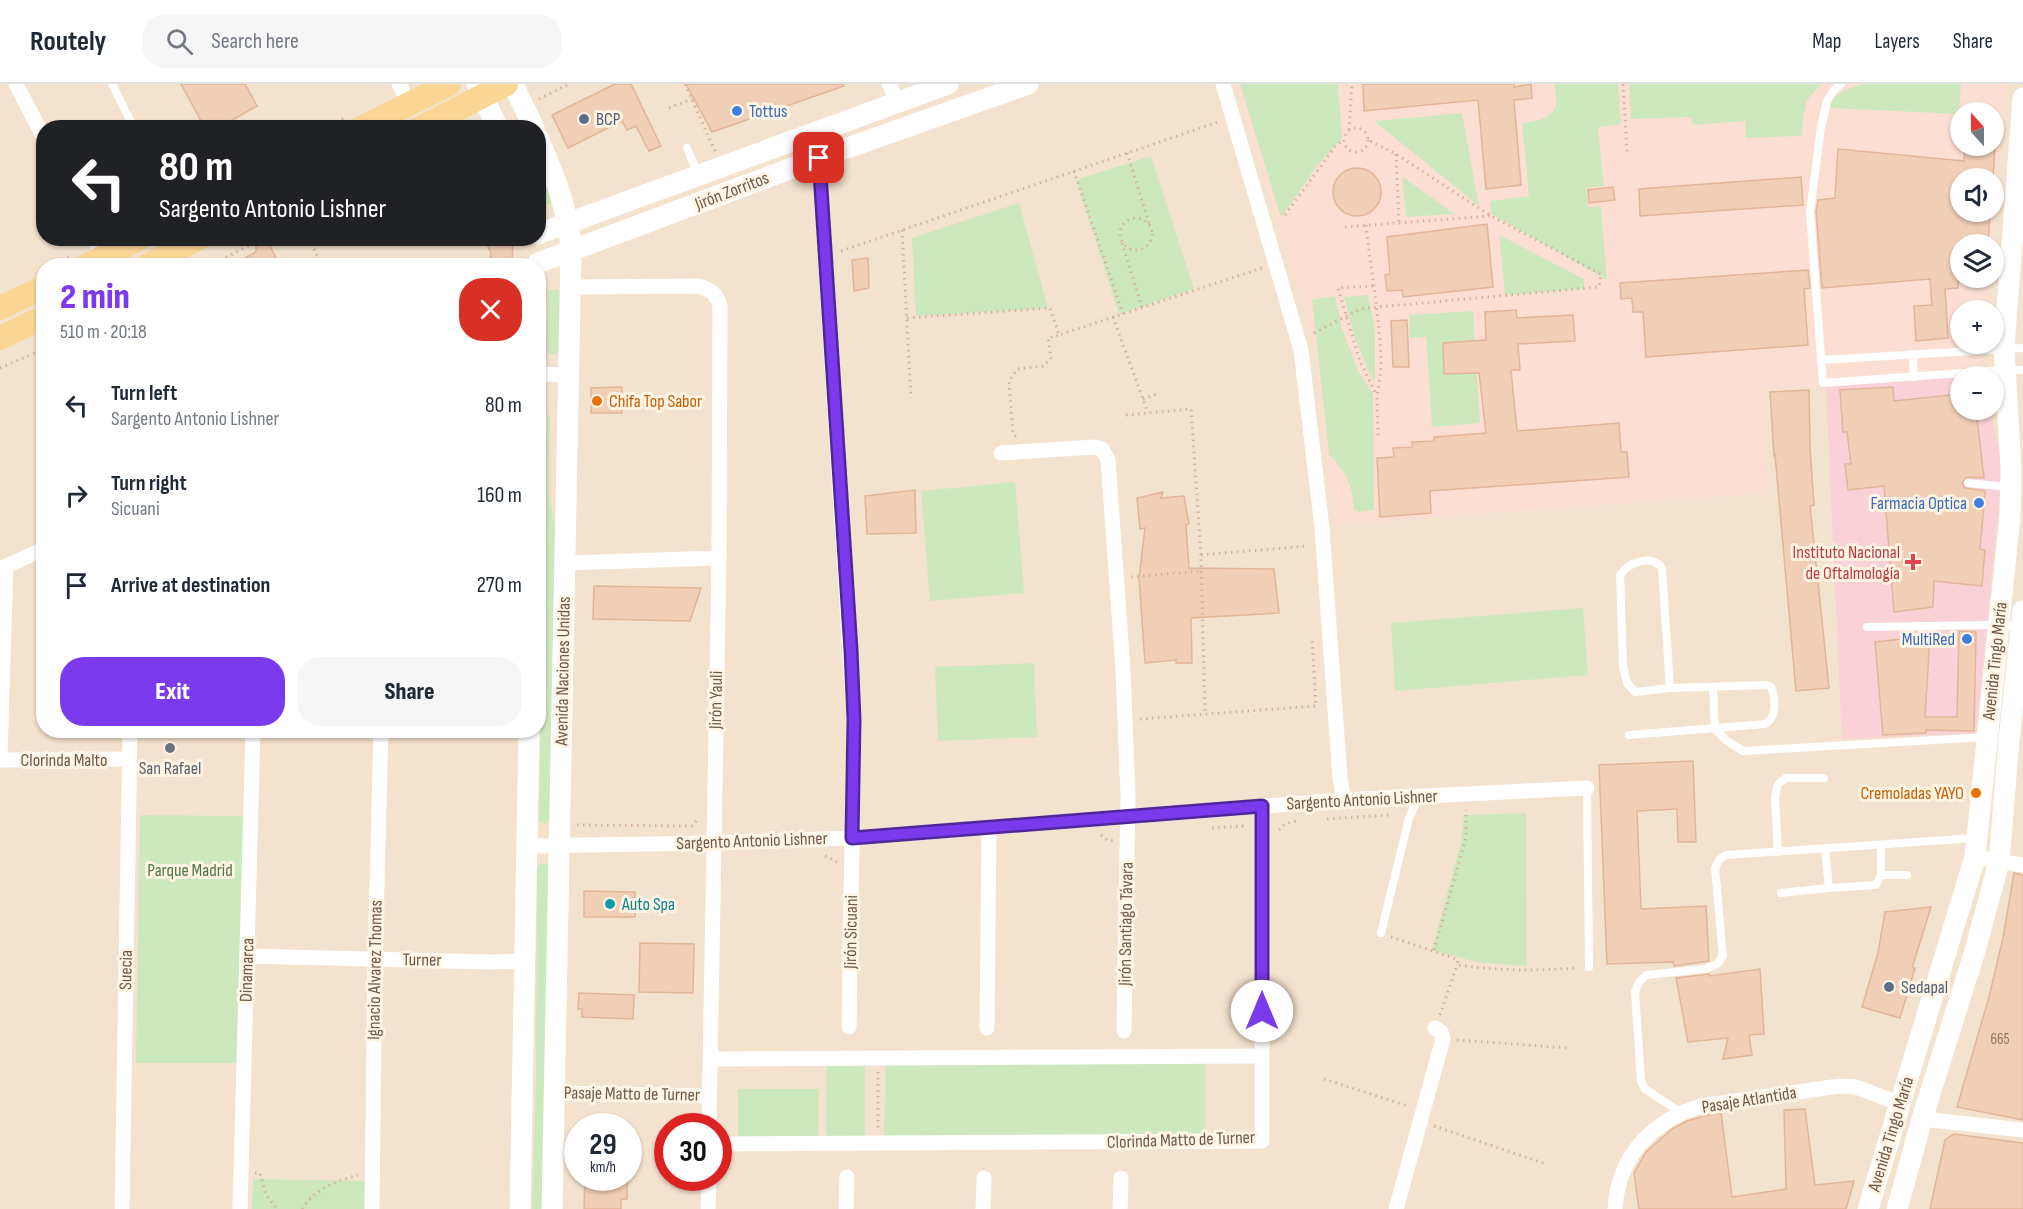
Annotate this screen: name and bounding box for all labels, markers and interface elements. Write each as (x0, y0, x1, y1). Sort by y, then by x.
search box (142, 14, 562, 68)
text: Routely (30, 25, 106, 58)
icon: search (163, 25, 196, 58)
text: Search here (211, 28, 299, 55)
text: Map (1812, 29, 1841, 54)
text: Layers (1874, 29, 1920, 54)
text: Share (1953, 29, 1993, 54)
place label: Tottus (749, 101, 788, 122)
north arrow (1950, 102, 2004, 156)
map controls (1950, 102, 2004, 420)
marker: Tottus (730, 104, 744, 118)
place label: BCP (596, 109, 621, 130)
marker: BCP (577, 112, 591, 126)
pin (793, 132, 844, 183)
icon: arrive (802, 141, 835, 174)
text: 80 m (159, 142, 233, 193)
icon: left (60, 144, 138, 222)
street label: Jirón Zorritos (691, 167, 772, 215)
button: sound (1950, 168, 2004, 222)
text: Sargento Antonio Lishner (159, 193, 386, 225)
button: layers (1950, 234, 2004, 288)
text: 2 min (60, 276, 130, 319)
button: close (459, 278, 522, 341)
button: + (1950, 300, 2004, 354)
text: 510 m · 20:18 (60, 320, 147, 344)
button: − (1950, 366, 2004, 420)
text: Turn left (111, 380, 177, 407)
icon: left (60, 389, 93, 422)
place label: Chifa Top Sabor (609, 391, 702, 412)
text: 80 m (485, 392, 522, 419)
marker: Chifa Top Sabor (590, 394, 604, 408)
text: Sargento Antonio Lishner (111, 407, 279, 431)
text: Turn right (111, 470, 187, 497)
icon: right (60, 479, 93, 512)
text: 160 m (477, 482, 522, 509)
place label: Farmacia Optica (1871, 493, 1967, 514)
marker: Farmacia Optica (1972, 496, 1986, 510)
text: Sicuani (111, 497, 160, 521)
place label: Instituto Nacional de Oftalmología (1793, 542, 1900, 584)
marker: Instituto Nacional de Oftalmología (1904, 553, 1922, 571)
icon: arrive (60, 569, 93, 602)
text: Arrive at destination (111, 572, 270, 599)
text: 270 m (477, 572, 522, 599)
street label: Avenida Naciones Unidas (551, 596, 575, 747)
street label: Avenida Tingo María (1978, 601, 2012, 722)
place label: MultiRed (1902, 629, 1955, 650)
marker: MultiRed (1960, 632, 1974, 646)
button: Exit (60, 657, 285, 726)
button: Share (297, 657, 522, 726)
street label: Jirón Yauli (705, 671, 727, 730)
marker: San Rafael (163, 741, 177, 755)
street label: Clorinda Malto (21, 750, 107, 771)
place label: San Rafael (139, 758, 201, 779)
place label: Cremoladas YAYO (1860, 783, 1964, 804)
street label: Sargento Antonio Lishner (1286, 786, 1438, 814)
marker: Cremoladas YAYO (1969, 786, 1983, 800)
street label: Sargento Antonio Lishner (676, 828, 828, 854)
park label: Parque Madrid (147, 860, 233, 881)
street label: Jirón Santiago Távara (1114, 862, 1138, 987)
place label: Auto Spa (621, 894, 675, 915)
street label: Jirón Sicuani (840, 895, 862, 970)
marker: Auto Spa (603, 897, 617, 911)
street label: Ignacio Alvarez Thomas (363, 900, 387, 1040)
street label: Dinamarca (235, 938, 259, 1002)
street label: Turner (402, 949, 442, 971)
street label: Suecia (115, 950, 137, 990)
place label: Sedapal (1901, 977, 1948, 998)
position arrow (1230, 979, 1294, 1043)
marker: Sedapal (1882, 980, 1896, 994)
house number: 665 (1990, 1030, 2010, 1049)
street label: Avenida Tingo María (1863, 1074, 1918, 1195)
street label: Pasaje Matto de Turner (564, 1082, 700, 1106)
street label: Pasaje Atlantida (1700, 1082, 1798, 1118)
speed limit sign: 30 (654, 1113, 732, 1191)
text: 29 (589, 1127, 617, 1163)
street label: Clorinda Matto de Turner (1107, 1127, 1255, 1153)
text: km/h (590, 1158, 616, 1177)

